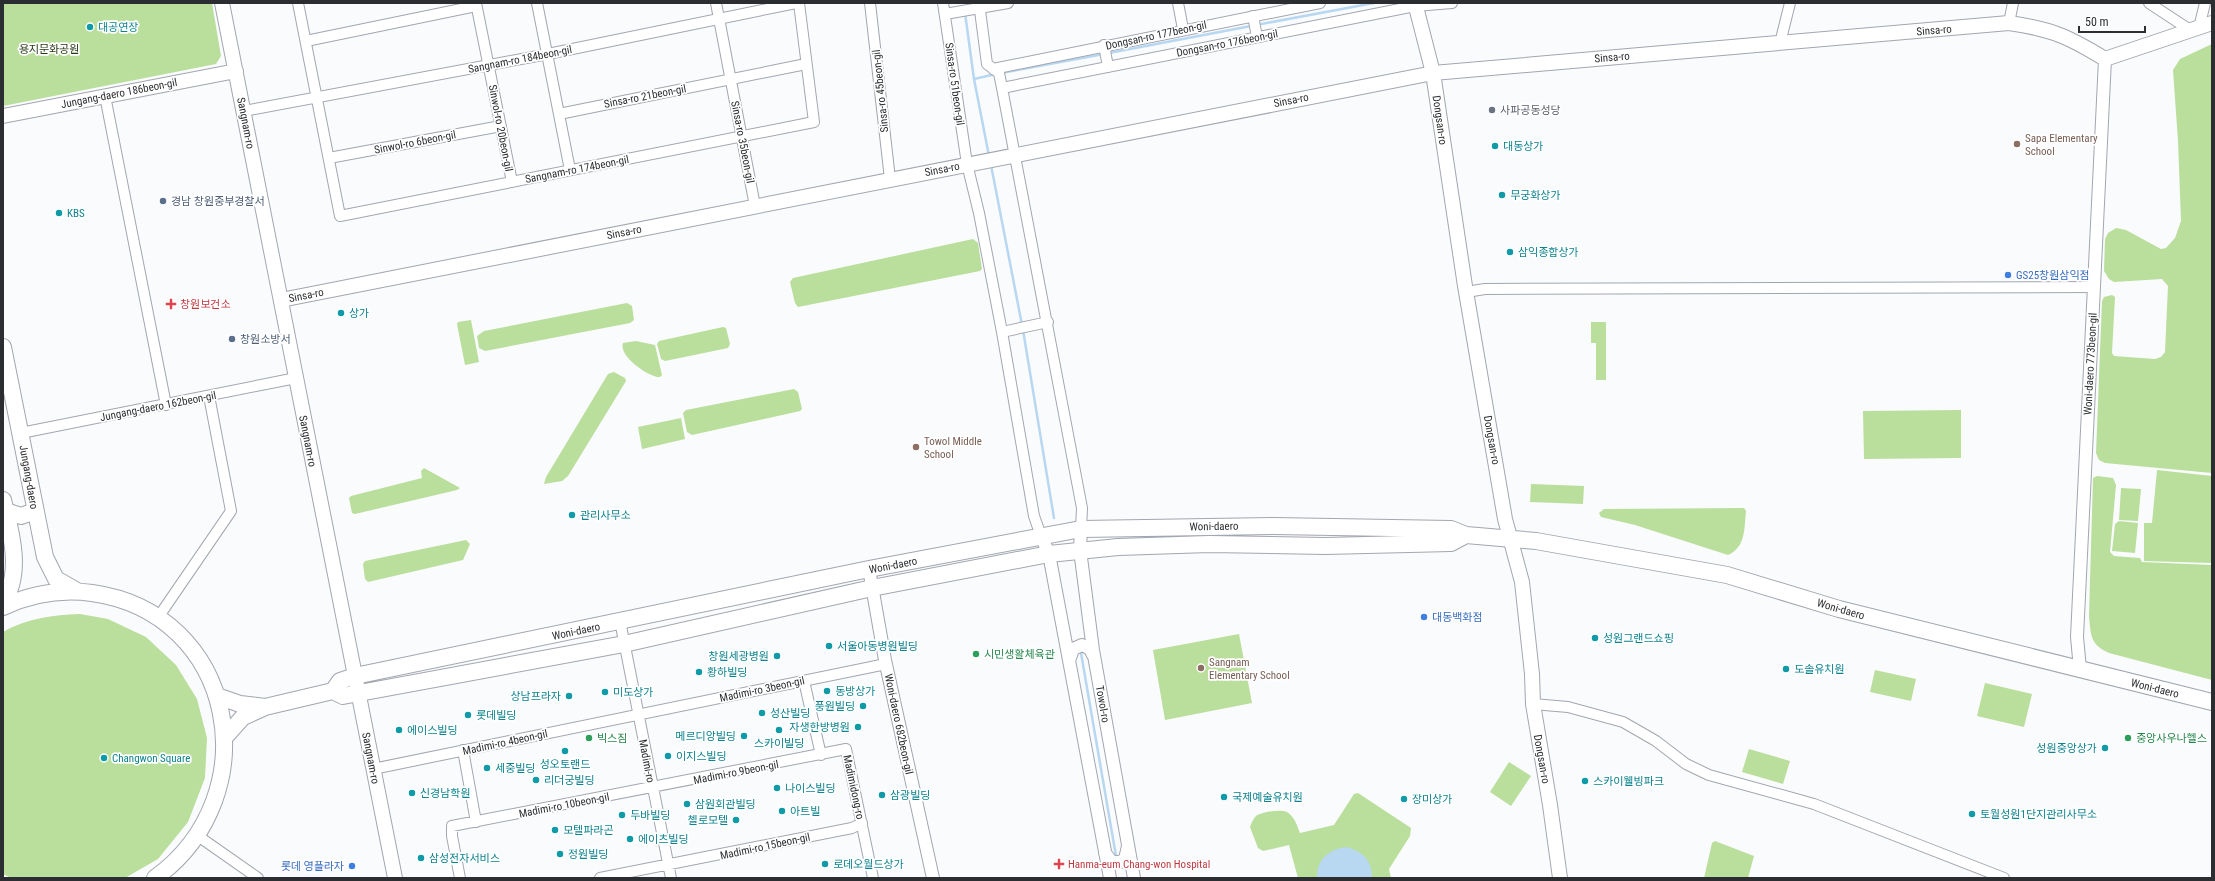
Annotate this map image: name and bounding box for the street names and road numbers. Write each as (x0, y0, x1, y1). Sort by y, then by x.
street label: Dongsan-ro 177beon-gil (1104, 18, 1208, 53)
street label: Sinsa-ro (1916, 22, 1953, 39)
street label: Dongsan-ro 176beon-gil (1175, 27, 1279, 60)
street label: Sinsa-ro 51beon-gil (942, 42, 967, 126)
street label: Sangnam-ro 184beon-gil (467, 43, 573, 76)
street label: Sinsa-ro 45beon-gil (870, 49, 891, 133)
street label: Sinsa-ro (1594, 49, 1631, 66)
street label: Jungang-daero 186beon-gil (60, 76, 178, 111)
street label: Sinsa-ro 21beon-gil (603, 82, 687, 111)
street label: Sinwol-ro 20beon-gil (486, 84, 515, 173)
street label: Sinsa-ro (1273, 91, 1310, 110)
street label: Dongsan-ro (1430, 95, 1449, 146)
street label: Sangnam-ro (234, 96, 257, 150)
street label: Sinsa-ro 35beon-gil (728, 100, 757, 184)
street label: Sinwol-ro 6beon-gil (373, 128, 457, 157)
street label: Sangnam-ro 174beon-gil (524, 153, 630, 186)
street label: Sinsa-ro (924, 160, 961, 179)
street label: Sinsa-ro (606, 223, 643, 242)
street label: Sinsa-ro (288, 286, 325, 305)
street label: Woni-daero 773beon-gil (2081, 313, 2100, 416)
street label: Jungang-daero 162beon-gil (99, 389, 217, 424)
street label: Sangnam-ro (296, 414, 319, 468)
street label: Dongsan-ro (1481, 414, 1502, 466)
street label: Jungang-daero (16, 444, 41, 511)
street label: Woni-daero (1189, 520, 1239, 533)
street label: Woni-daero (868, 554, 919, 577)
street label: Woni-daero (1816, 596, 1867, 623)
street label: Woni-daero (551, 620, 602, 643)
street label: Woni-daero 682beon-gil (882, 673, 916, 776)
street label: Madimi-ro 3beon-gil (718, 674, 806, 705)
street label: Woni-daero (2130, 676, 2181, 701)
street label: Towol-ro (1093, 685, 1112, 724)
street label: Madimi-ro 4beon-gil (461, 727, 549, 758)
street label: Sangnam-ro (359, 731, 382, 785)
street label: Dongsan-ro (1531, 733, 1552, 785)
street label: Madimi-ro (636, 738, 657, 784)
street label: Madimidong-ro (840, 754, 867, 821)
street label: Madimi-ro 9beon-gil (692, 758, 780, 787)
street label: Madimi-ro 10beon-gil (518, 790, 610, 821)
street label: Madimi-ro 15beon-gil (719, 831, 811, 862)

